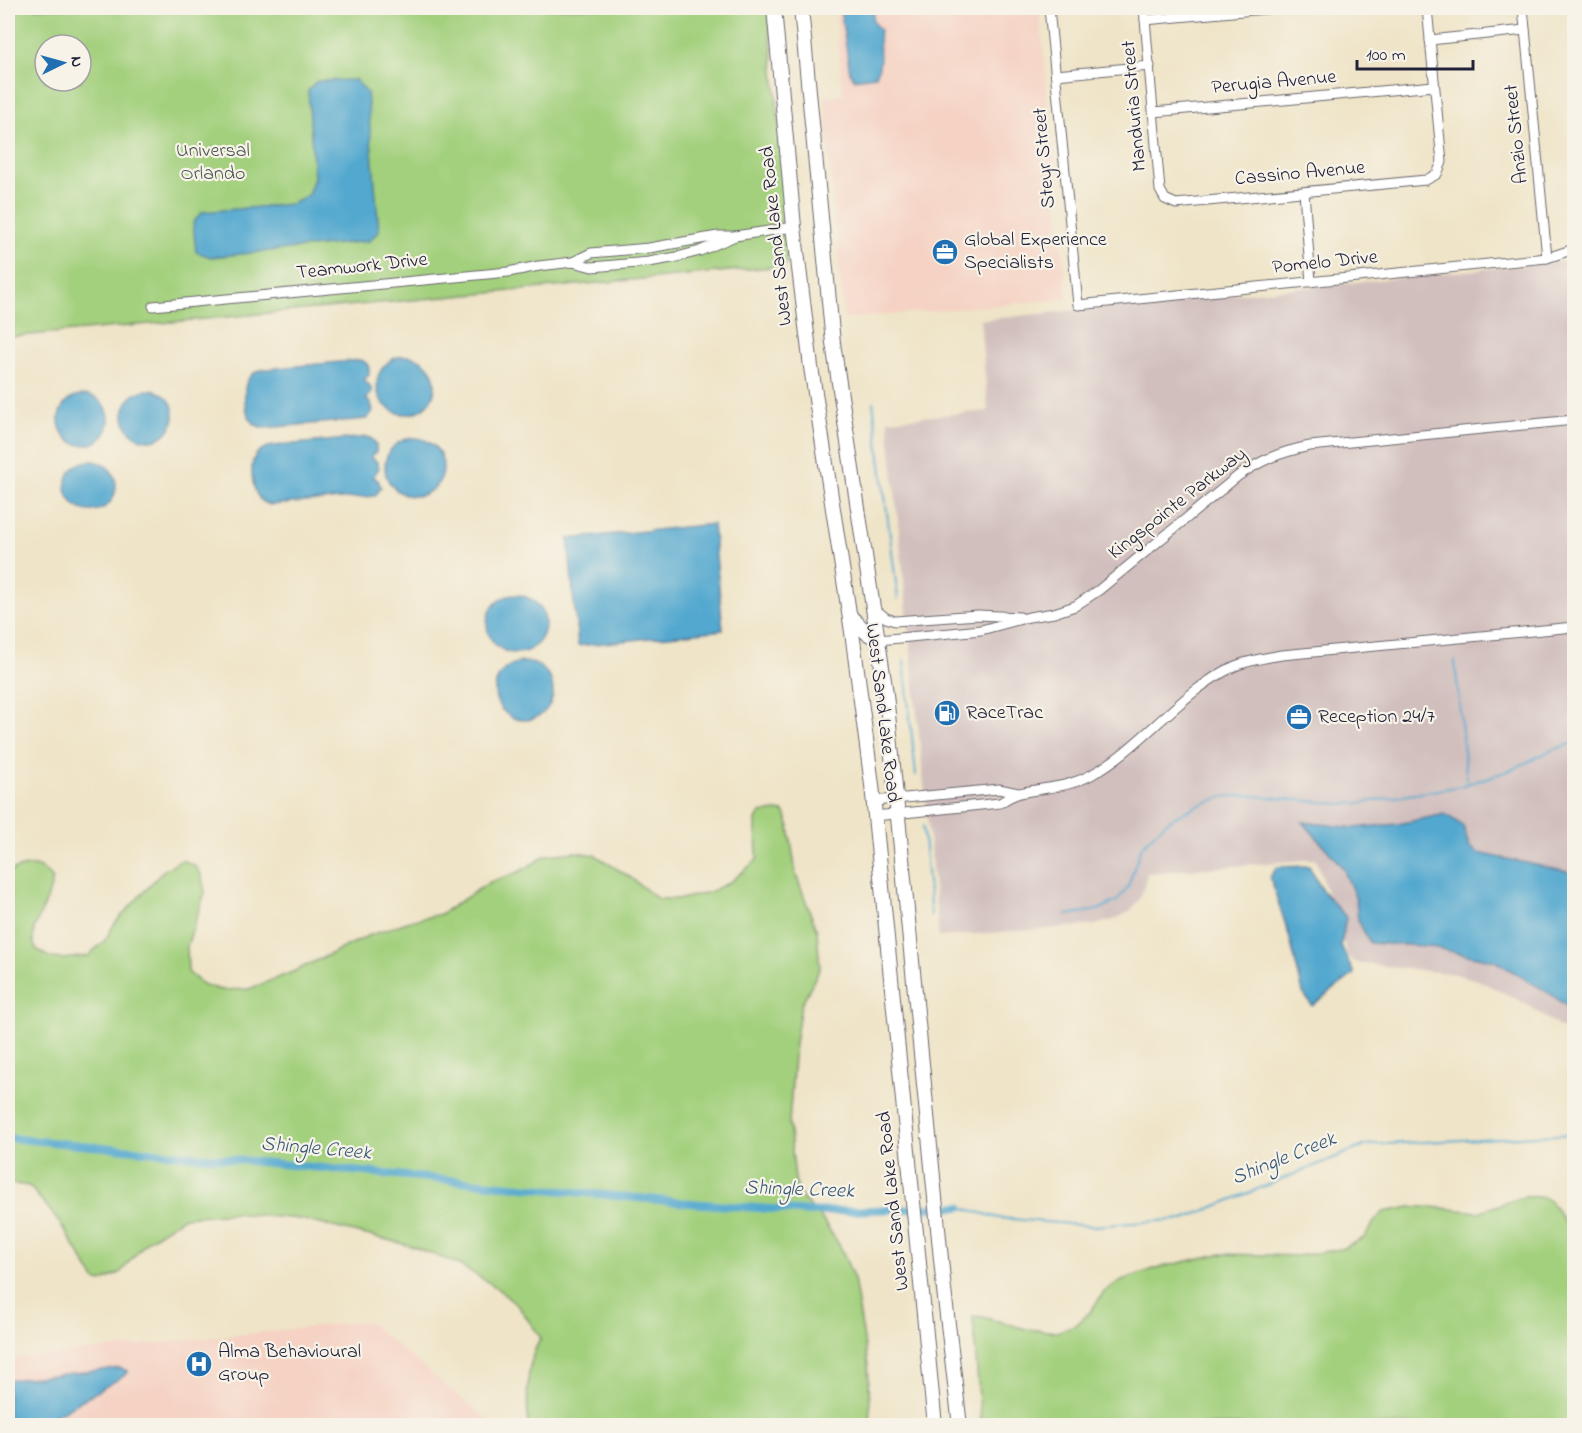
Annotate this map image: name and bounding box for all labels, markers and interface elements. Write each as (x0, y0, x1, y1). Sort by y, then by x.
north arrow (33, 33, 93, 93)
scale bar (1357, 33, 1472, 71)
street label: Manduria Street (1115, 39, 1155, 173)
text: 100 m (1366, 43, 1406, 69)
text: N (64, 55, 88, 68)
street label: Perugia Avenue (1210, 63, 1338, 104)
street label: Anzio Street (1497, 83, 1537, 185)
street label: Steyr Street (1026, 106, 1064, 210)
park label: Universal Orlando (176, 137, 250, 189)
street label: West Sand Lake Road (753, 145, 801, 327)
street label: Cassino Avenue (1234, 154, 1366, 194)
place label: Global Experience Specialists (964, 226, 1107, 278)
office icon: Global Experience Specialists (930, 237, 960, 267)
street label: Pomelo Drive (1271, 243, 1379, 283)
street label: Teamwork Drive (295, 246, 429, 288)
street label: Kingspointe Parkway (1103, 441, 1254, 568)
street label: West Sand Lake Road (857, 622, 907, 804)
fuel station icon: RaceTrac (932, 698, 962, 728)
place label: RaceTrac (966, 699, 1043, 728)
office icon: Reception 24/7 (1284, 702, 1314, 732)
place label: Reception 24/7 (1318, 703, 1435, 732)
street label: West Sand Lake Road (870, 1110, 918, 1292)
water label: Shingle Creek (1227, 1124, 1342, 1195)
water label: Shingle Creek (260, 1129, 373, 1170)
water label: Shingle Creek (743, 1173, 856, 1208)
place label: Alma Behavioural Group (218, 1338, 361, 1390)
hospital icon: Alma Behavioural Group (184, 1349, 214, 1379)

